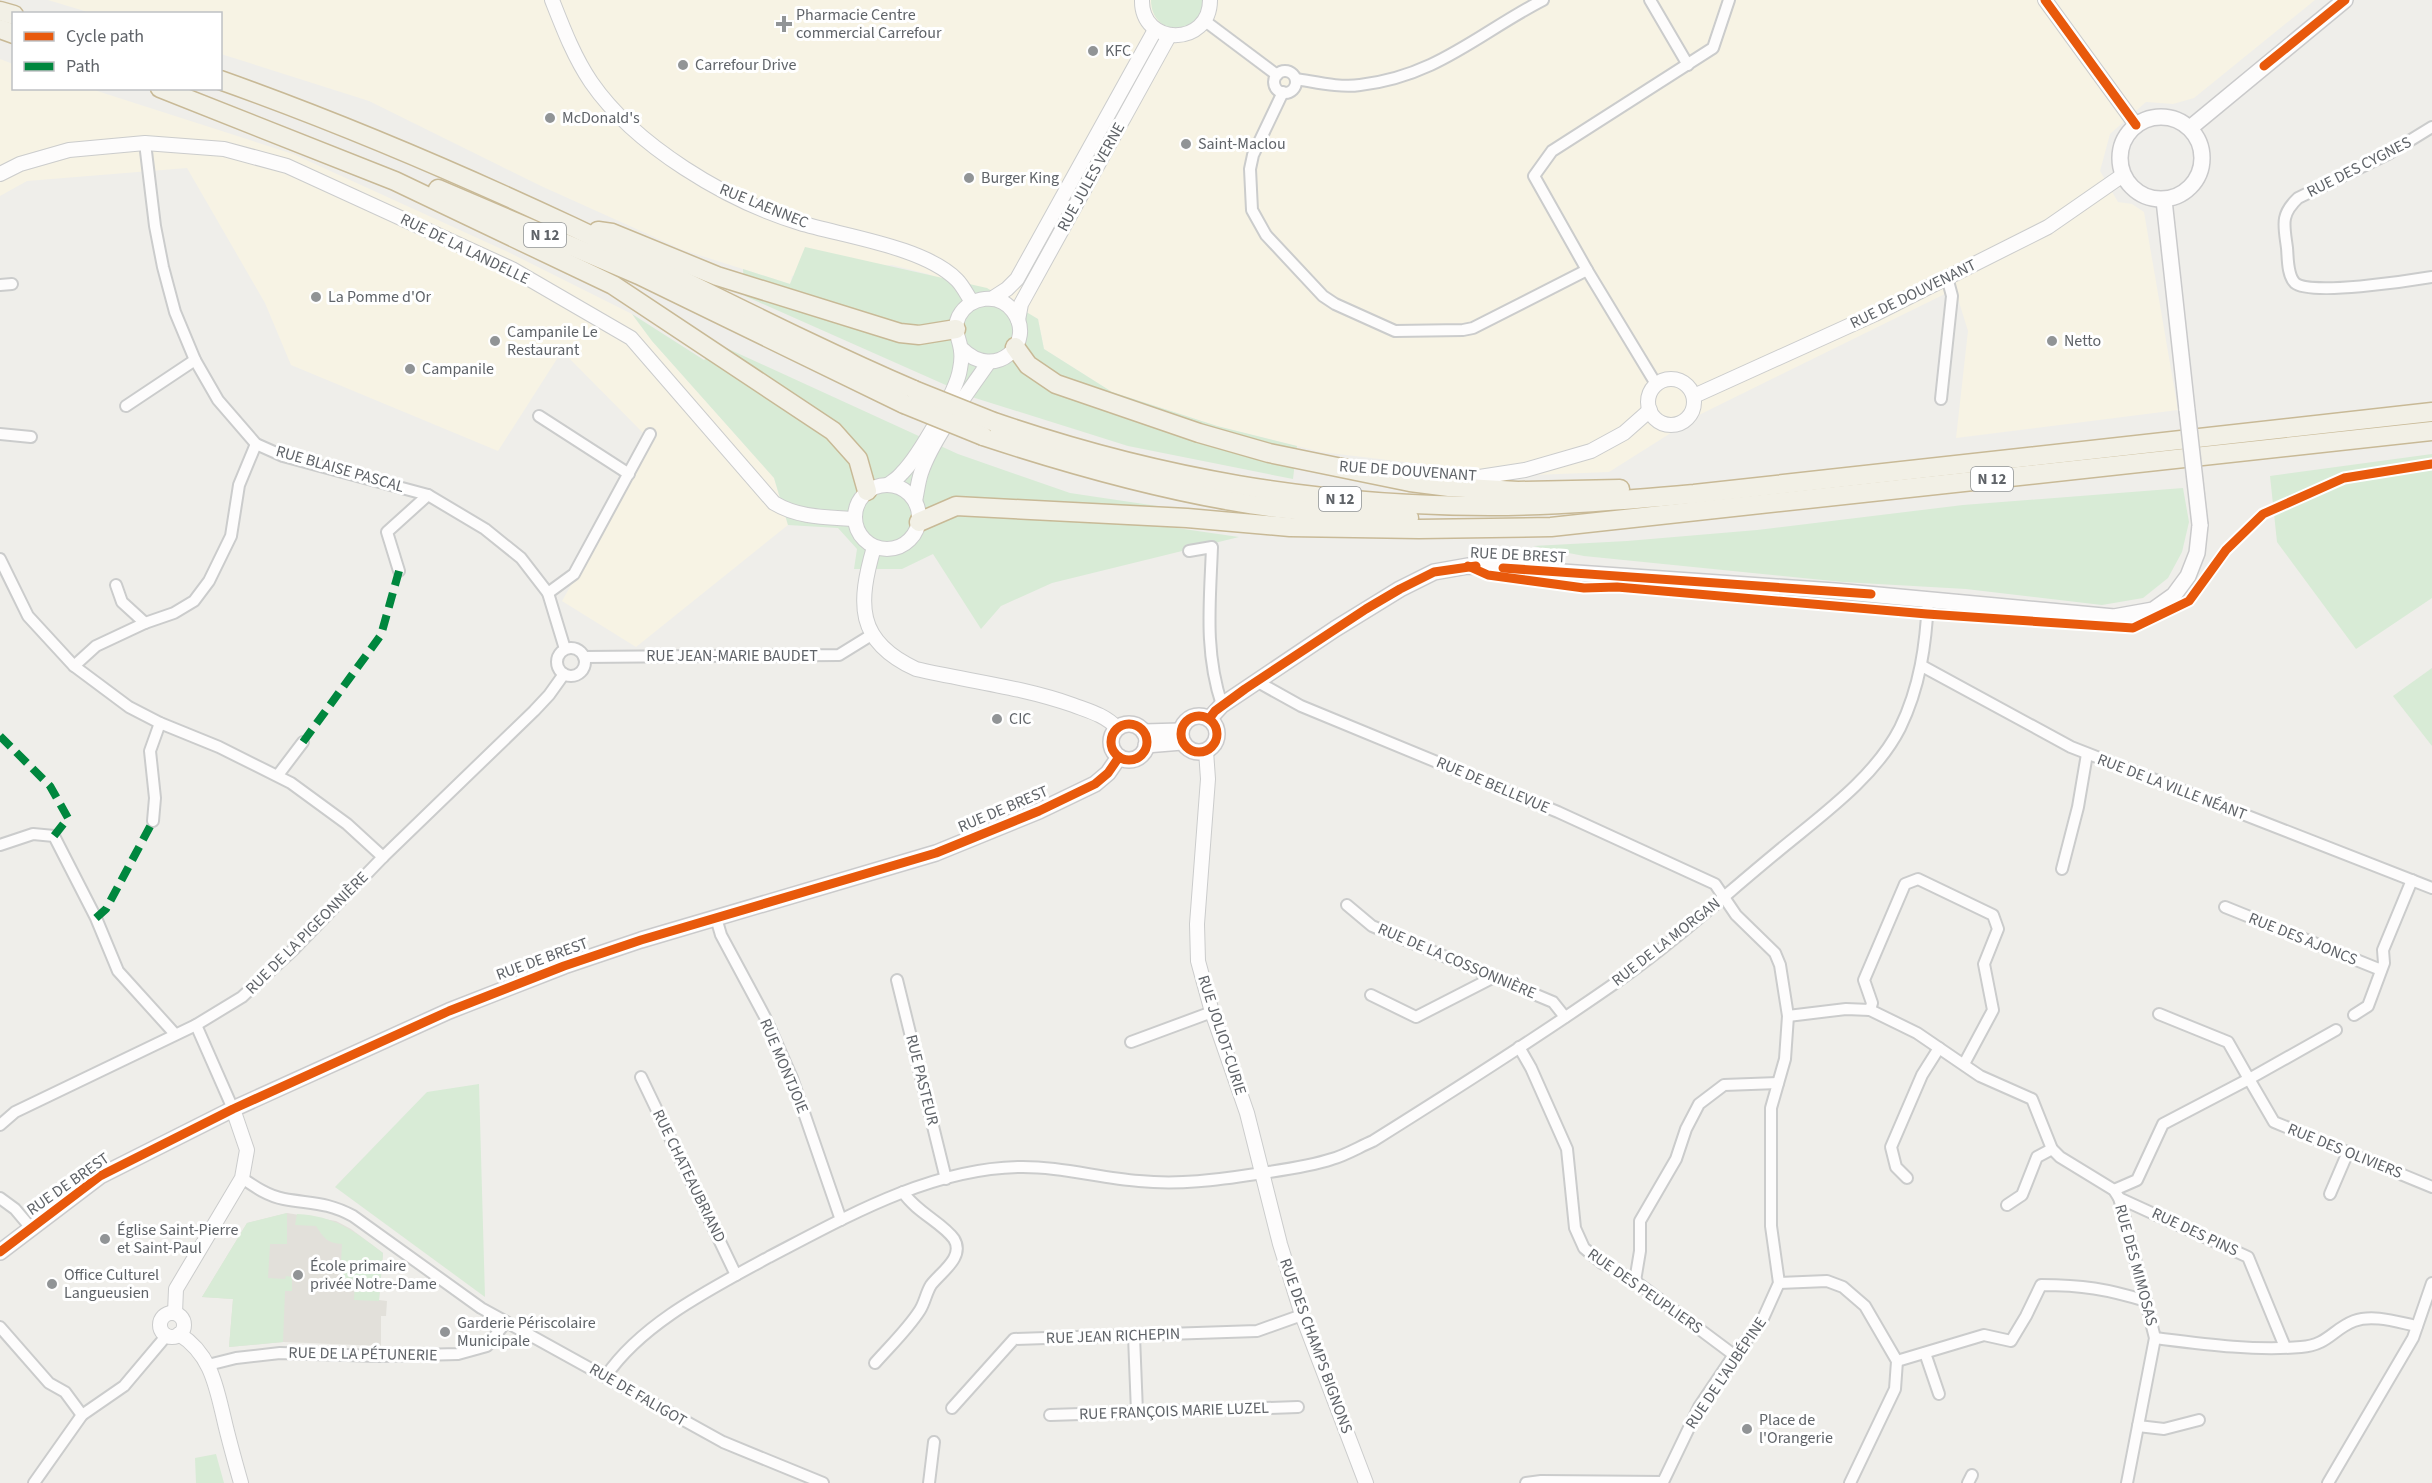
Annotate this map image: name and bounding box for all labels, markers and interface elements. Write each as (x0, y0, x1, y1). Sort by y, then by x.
place label: Pharmacie Centre commercial Carrefour (796, 4, 942, 44)
legend (12, 12, 222, 90)
marker: Pharmacie Centre commercial Carrefour (777, 17, 791, 31)
text: Cycle path (66, 24, 144, 49)
place label: KFC (1105, 40, 1131, 62)
marker: KFC (1086, 44, 1100, 58)
text: Path (66, 54, 100, 79)
place label: Carrefour Drive (695, 54, 796, 76)
marker: Carrefour Drive (676, 58, 690, 72)
place label: McDonald's (562, 107, 640, 129)
marker: McDonald's (543, 111, 557, 125)
street label: RUE JULES VERNE (1052, 119, 1130, 235)
street label: RUE DES CYGNES (2303, 131, 2415, 203)
place label: Saint-Maclou (1198, 133, 1286, 155)
marker: Saint-Maclou (1179, 137, 1193, 151)
place label: Burger King (981, 167, 1059, 189)
marker: Burger King (962, 171, 976, 185)
street label: RUE LAENNEC (716, 178, 812, 234)
street label: RUE DE LA LANDELLE (397, 208, 533, 290)
road number: N 12 (524, 223, 566, 247)
street label: RUE DE DOUVENANT (1846, 254, 1980, 334)
place label: La Pomme d'Or (328, 286, 432, 308)
marker: La Pomme d'Or (309, 290, 323, 304)
place label: Campanile Le Restaurant (507, 321, 598, 361)
place label: Netto (2064, 330, 2101, 352)
marker: Campanile Le Restaurant (488, 334, 502, 348)
marker: Netto (2045, 334, 2059, 348)
place label: Campanile (422, 358, 494, 380)
marker: Campanile (403, 362, 417, 376)
street label: RUE BLAISE PASCAL (273, 440, 407, 498)
street label: RUE DE DOUVENANT (1338, 455, 1478, 487)
road number: N 12 (1971, 467, 2013, 491)
road number: N 12 (1319, 487, 1361, 511)
street label: RUE DE BREST (1469, 541, 1567, 569)
street label: RUE JEAN-MARIE BAUDET (646, 645, 818, 667)
place label: CIC (1009, 708, 1031, 730)
marker: CIC (990, 712, 1004, 726)
street label: RUE DE LA VILLE NÉANT (2094, 748, 2250, 826)
street label: RUE DE BELLEVUE (1433, 751, 1553, 819)
street label: RUE DE BREST (954, 780, 1052, 838)
street label: RUE DE LA PIGEONNIÈRE (241, 867, 373, 999)
street label: RUE DE LA MORGAN (1607, 893, 1725, 991)
street label: RUE DES AJONCS (2245, 907, 2361, 971)
street label: RUE DE LA COSSONNIÈRE (1374, 918, 1540, 1004)
street label: RUE DE BREST (493, 932, 591, 986)
street label: RUE JOLIOT-CURIE (1192, 972, 1252, 1098)
street label: RUE MONTJOIE (754, 1015, 814, 1117)
street label: RUE PASTEUR (900, 1032, 944, 1128)
street label: RUE CHATEAUBRIAND (647, 1106, 731, 1246)
street label: RUE DES OLIVIERS (2284, 1118, 2406, 1184)
street label: RUE DE BREST (22, 1147, 114, 1221)
street label: RUE DES MIMOSAS (2109, 1202, 2163, 1328)
street label: RUE DES PINS (2148, 1202, 2242, 1262)
place label: Église Saint-Pierre et Saint-Paul (117, 1219, 238, 1259)
marker: Église Saint-Pierre et Saint-Paul (98, 1232, 112, 1246)
street label: RUE DES PEUPLIERS (1583, 1243, 1707, 1339)
place label: École primaire privée Notre-Dame (310, 1255, 437, 1295)
street label: RUE DES CHAMPS BIGNONS (1274, 1255, 1358, 1437)
place label: Office Culturel Langueusien (64, 1264, 159, 1304)
marker: École primaire privée Notre-Dame (291, 1268, 305, 1282)
marker: Office Culturel Langueusien (45, 1277, 59, 1291)
place label: Garderie Périscolaire Municipale (457, 1312, 596, 1352)
street label: RUE DE L'AUBÉPINE (1680, 1313, 1772, 1433)
street label: RUE JEAN RICHEPIN (1045, 1323, 1181, 1349)
marker: Garderie Périscolaire Municipale (438, 1325, 452, 1339)
street label: RUE DE LA PÉTUNERIE (288, 1342, 438, 1366)
street label: RUE DE FALIGOT (585, 1358, 691, 1432)
street label: RUE FRANÇOIS MARIE LUZEL (1079, 1397, 1270, 1425)
place label: Place de l'Orangerie (1759, 1409, 1833, 1449)
marker: Place de l'Orangerie (1740, 1422, 1754, 1436)

